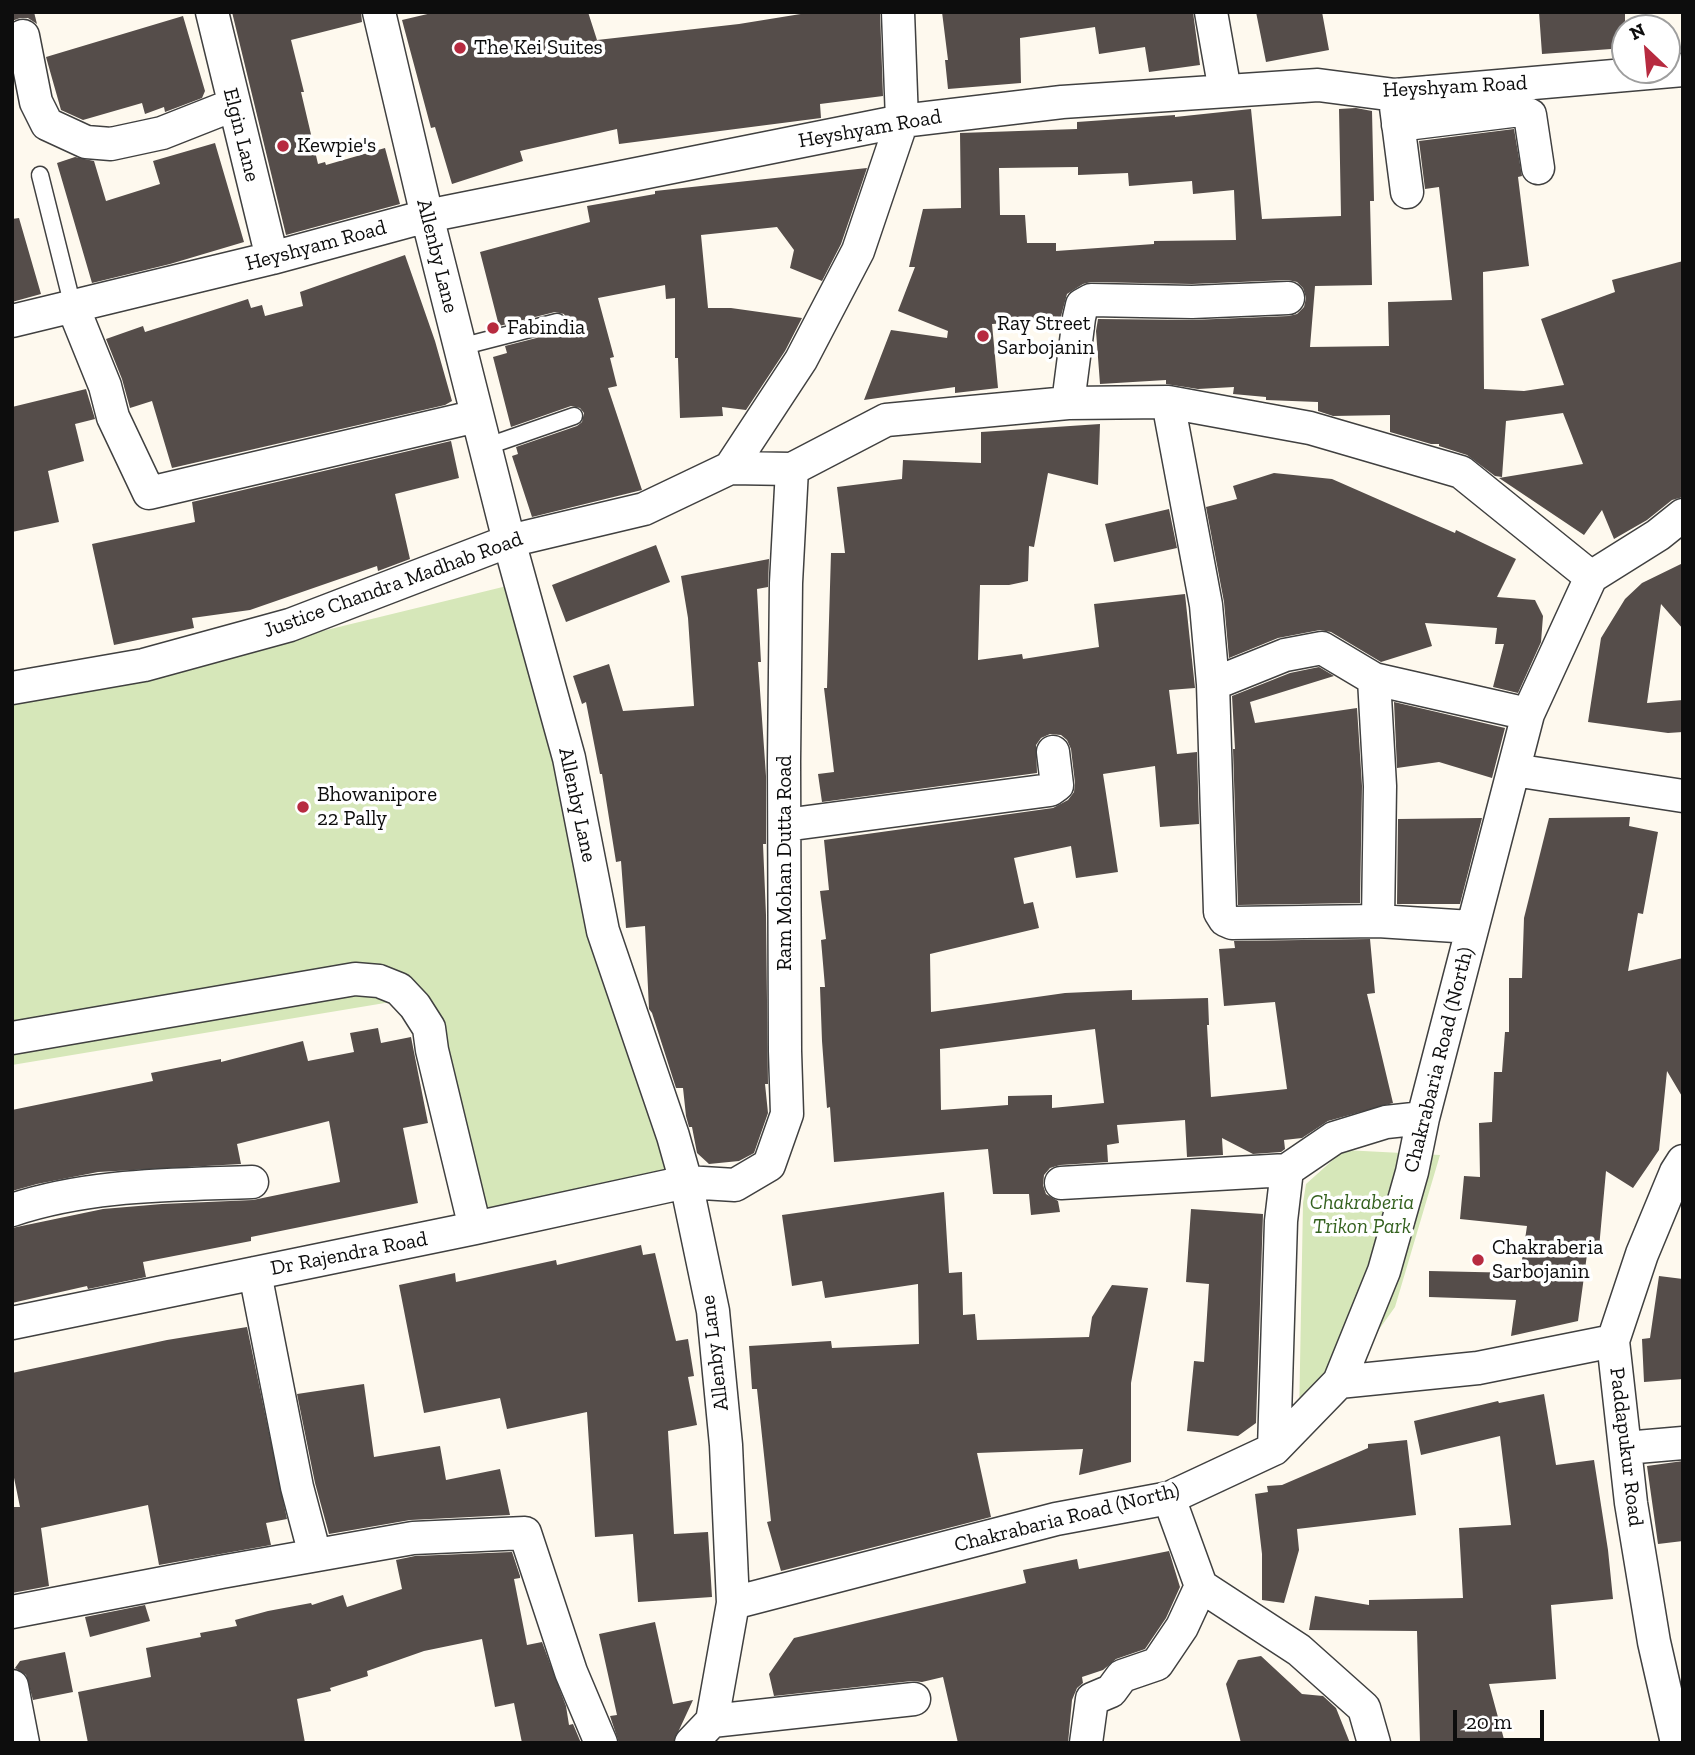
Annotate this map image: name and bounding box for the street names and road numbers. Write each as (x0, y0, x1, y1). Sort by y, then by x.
street label: Heyshyam Road (1382, 71, 1528, 103)
street label: Elgin Lane (217, 86, 265, 184)
street label: Heyshyam Road (797, 104, 943, 154)
street label: Allenby Lane (411, 196, 463, 316)
street label: Heyshyam Road (243, 215, 389, 277)
street label: Justice Chandra Madhab Road (260, 526, 526, 644)
street label: Allenby Lane (553, 745, 601, 865)
street label: Ram Mohan Dutta Road (772, 755, 798, 971)
street label: Chakrabaria Road (North) (1399, 945, 1479, 1175)
street label: Dr Rajendra Road (269, 1226, 429, 1282)
street label: Allenby Lane (695, 1294, 735, 1412)
street label: Paddapukur Road (1604, 1366, 1648, 1528)
street label: Chakrabaria Road (North) (952, 1478, 1182, 1558)

